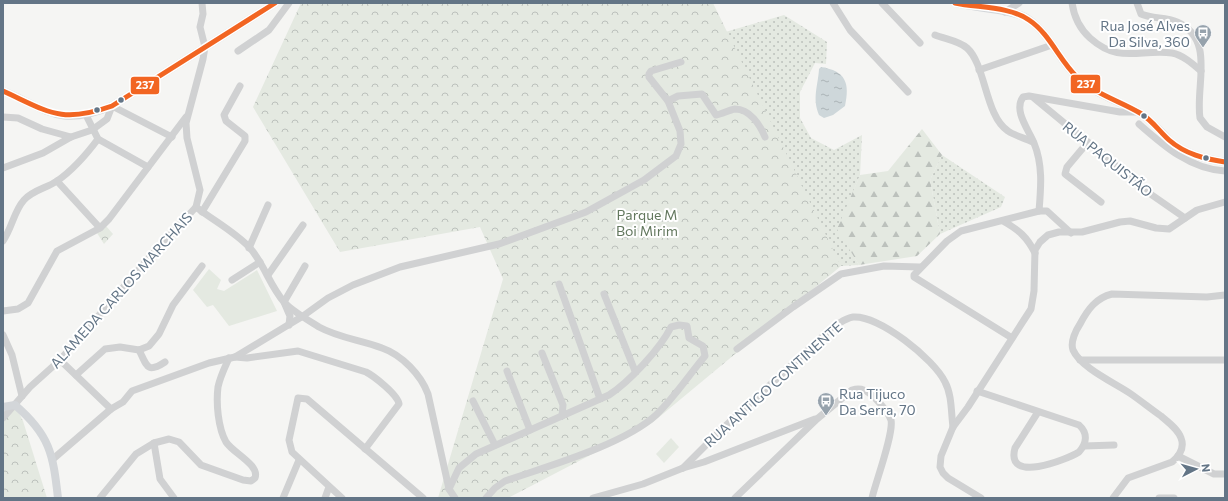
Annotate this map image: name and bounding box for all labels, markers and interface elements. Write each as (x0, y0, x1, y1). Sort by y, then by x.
place label: Rua José Alves Da Silva, 360 (1100, 17, 1190, 50)
bus stop icon: Rua José Alves Da Silva, 360 (1193, 23, 1213, 48)
line badge: 237 (1070, 74, 1101, 94)
line badge: 237 (130, 76, 160, 95)
text: 237 (1077, 77, 1095, 90)
text: 237 (136, 78, 154, 91)
unlabelled marker (116, 95, 126, 105)
unlabelled marker (92, 105, 102, 115)
unlabelled marker (1139, 111, 1149, 121)
street label: RUA PAQUISTÃO (1060, 118, 1156, 200)
unlabelled marker (1201, 153, 1211, 163)
park label: Parque M Boi Mirim (616, 206, 678, 239)
street label: ALAMEDA CARLOS MARCHAIS (46, 208, 196, 372)
street label: RUA ANTIGO CONTINENTE (700, 317, 846, 451)
place label: Rua Tijuco Da Serra, 70 (839, 385, 916, 418)
bus stop icon: Rua Tijuco Da Serra, 70 (816, 391, 836, 416)
north arrow (1176, 449, 1216, 489)
text: N (1200, 463, 1213, 473)

